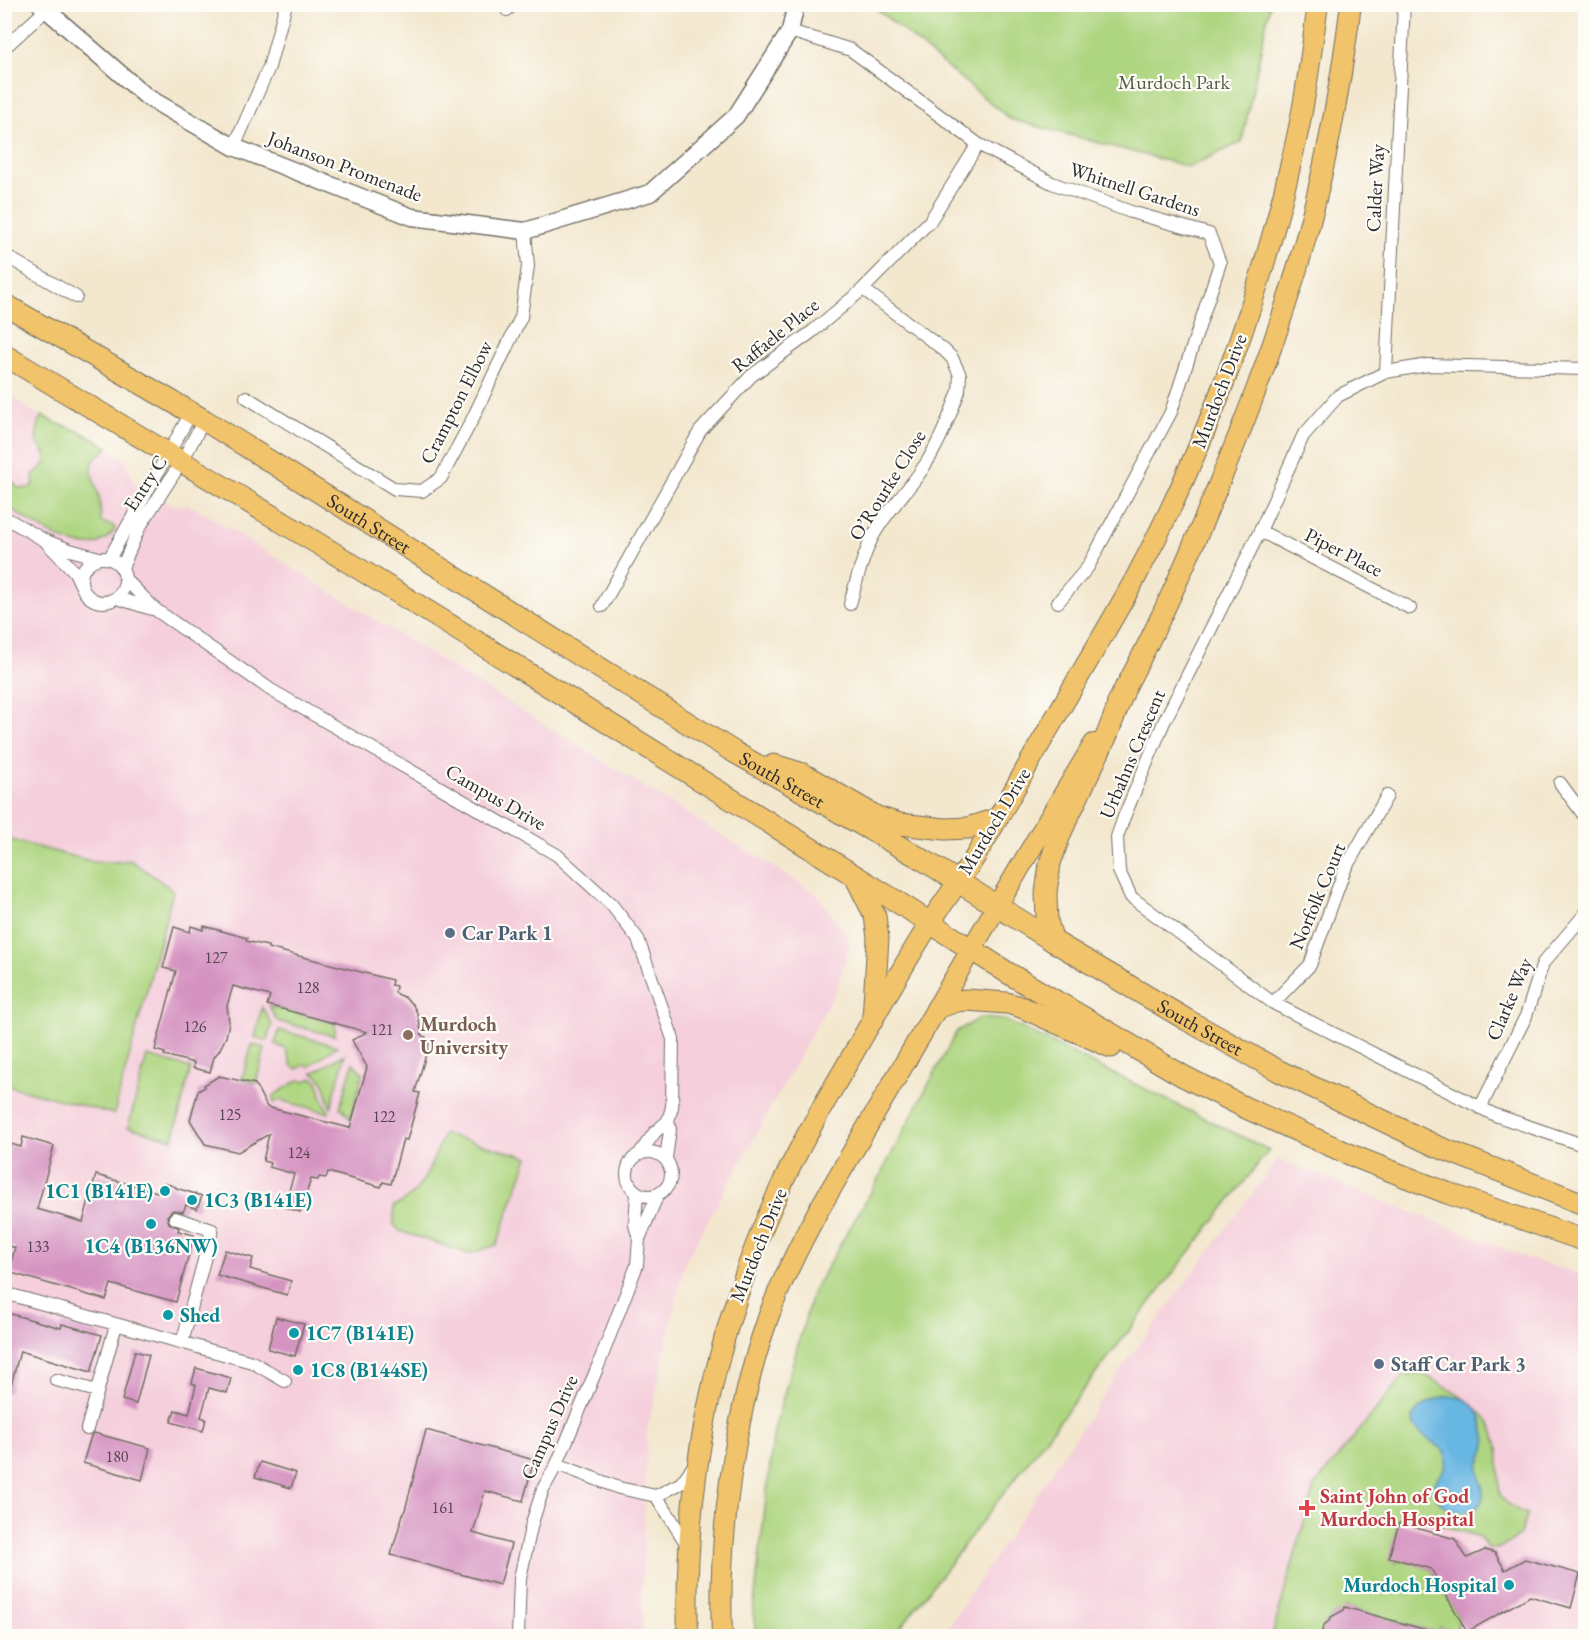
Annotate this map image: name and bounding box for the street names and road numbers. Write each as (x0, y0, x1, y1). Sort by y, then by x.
street label: Johanson Promenade (262, 124, 426, 208)
street label: Calder Way (1360, 143, 1390, 233)
street label: Whitnell Gardens (1066, 156, 1204, 222)
street label: Raffaele Place (726, 292, 824, 378)
street label: Murdoch Drive (1185, 330, 1253, 452)
street label: Crampton Elbow (414, 336, 498, 468)
street label: O’Rourke Close (843, 425, 931, 545)
street label: Entry C (117, 450, 173, 516)
street label: South Street (322, 487, 417, 560)
street label: Piper Place (1301, 521, 1388, 583)
street label: Urbahns Crescent (1093, 685, 1171, 823)
street label: South Street (735, 745, 830, 814)
street label: Campus Drive (441, 758, 551, 836)
street label: Murdoch Drive (952, 763, 1036, 879)
street label: Norfolk Court (1283, 838, 1351, 953)
street label: Clarke Way (1480, 953, 1538, 1044)
street label: South Street (1153, 992, 1248, 1062)
street label: Murdoch Drive (723, 1184, 793, 1306)
street label: Campus Drive (514, 1370, 584, 1483)

